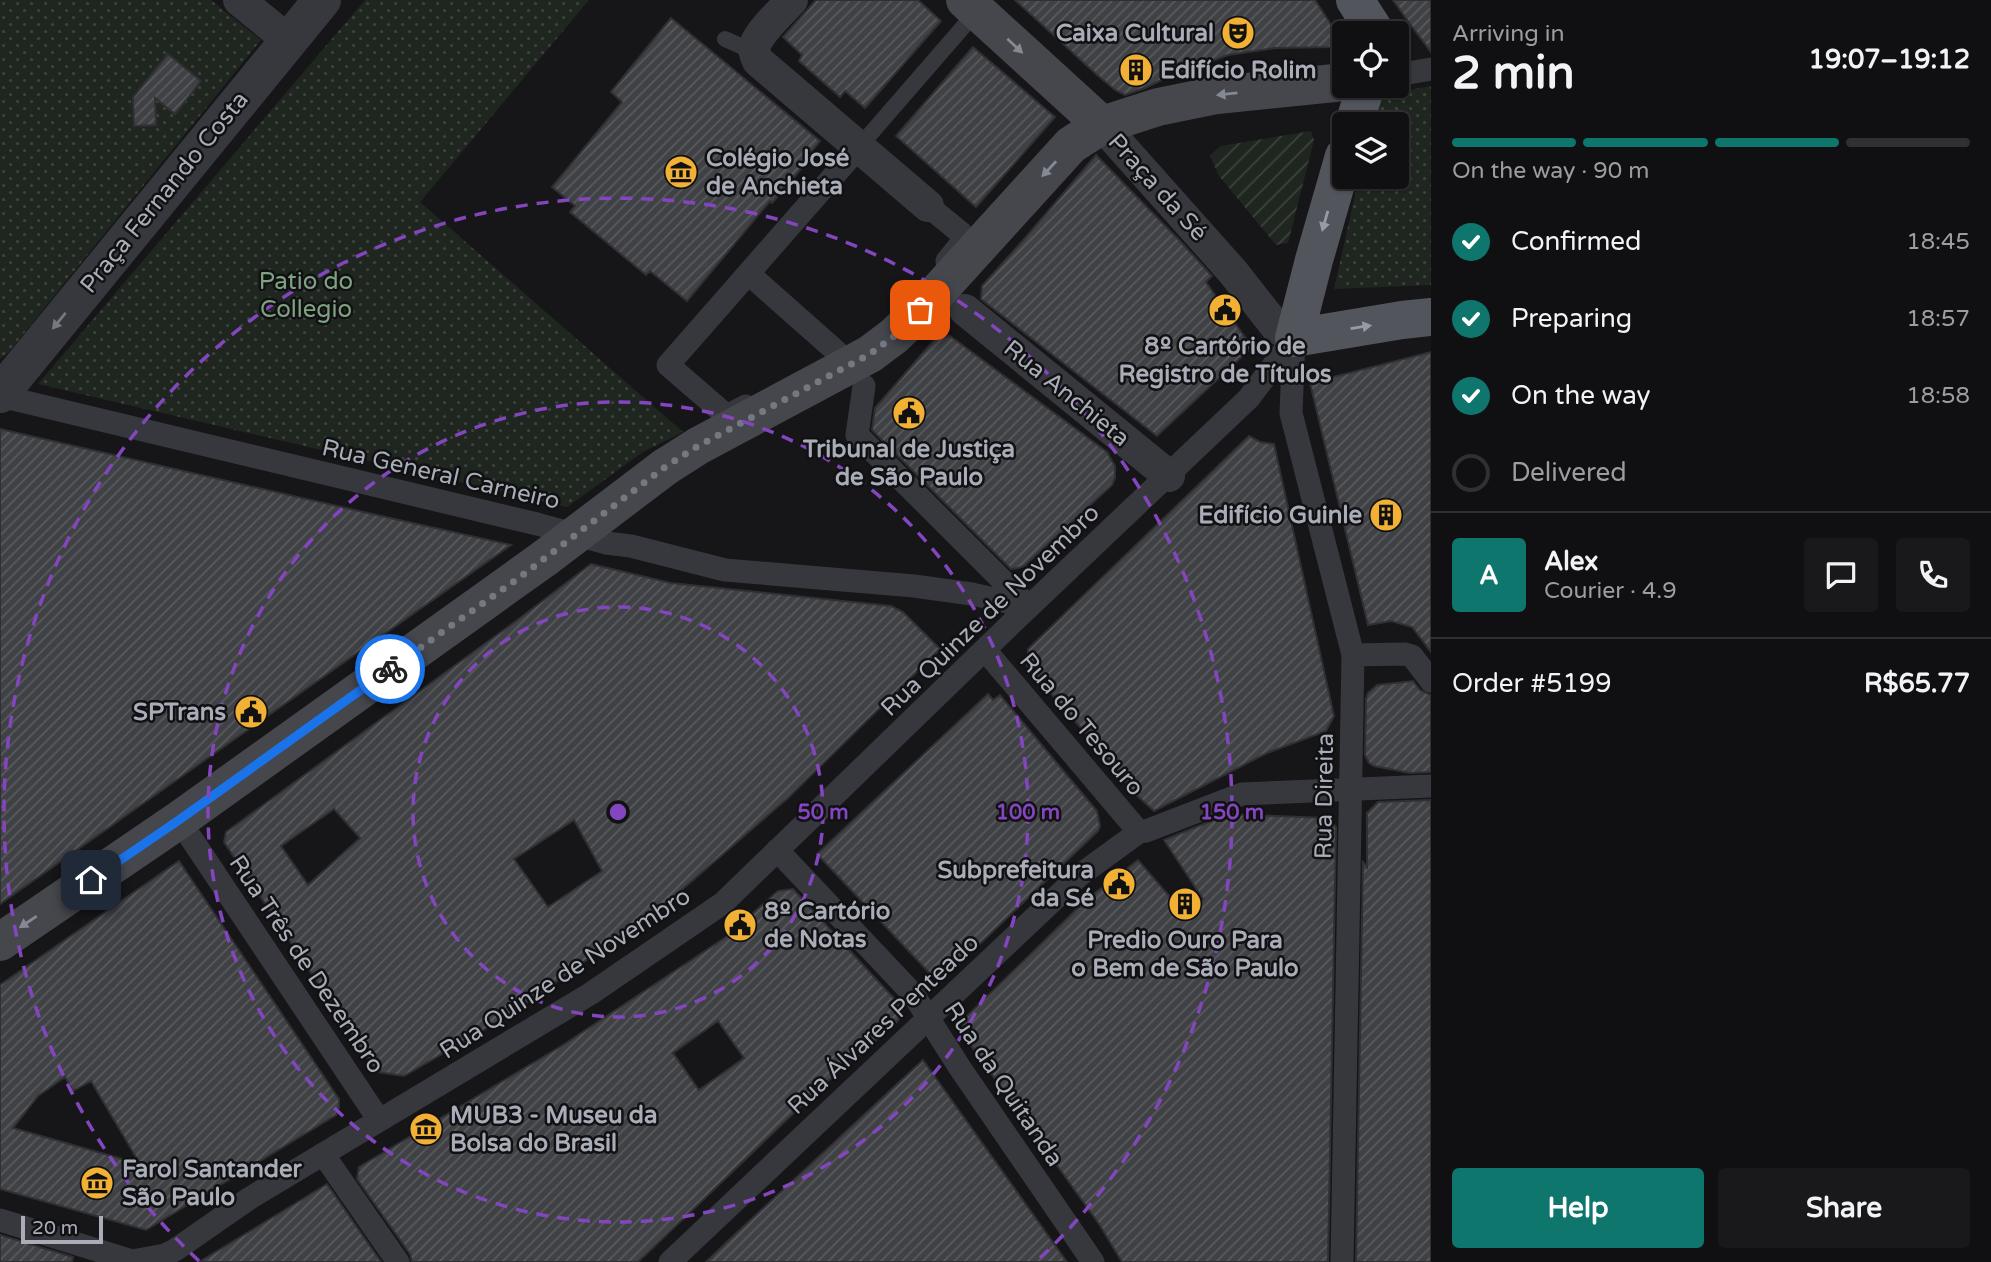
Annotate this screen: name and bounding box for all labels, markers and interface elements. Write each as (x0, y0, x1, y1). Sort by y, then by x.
theatre icon: Caixa Cultural (1219, 14, 1257, 52)
place label: Caixa Cultural (1056, 19, 1214, 48)
text: Arriving in (1452, 20, 1565, 48)
map controls (1332, 21, 1409, 189)
button: locate (1332, 21, 1409, 98)
one-way arrow (1006, 38, 1023, 54)
text: 19:07–19:12 (1809, 44, 1970, 75)
text: 2 min (1452, 46, 1575, 101)
building icon: Edifício Rolim (1117, 51, 1155, 89)
place label: Edifício Rolim (1160, 56, 1317, 85)
street label: Praça Fernando Costa (74, 86, 255, 299)
one-way arrow (1216, 88, 1238, 99)
button: layers (1332, 112, 1409, 189)
street label: Praça da Sé (1102, 128, 1213, 247)
place label: Colégio José de Anchieta (706, 144, 850, 201)
museum icon: Colégio José de Anchieta (662, 153, 700, 191)
text: On the way · 90 m (1452, 157, 1649, 185)
one-way arrow (1042, 160, 1058, 177)
one-way arrow (1319, 211, 1329, 232)
icon: check (1452, 223, 1490, 261)
text: Confirmed (1511, 226, 1641, 257)
text: 18:45 (1906, 228, 1970, 256)
park label: Patio do Collegio (259, 267, 353, 324)
pin (890, 280, 950, 340)
icon: bag (901, 291, 939, 329)
public building icon: 8º Cartório de Registro de Títulos (1206, 291, 1244, 329)
icon: check (1452, 300, 1490, 338)
text: Preparing (1511, 303, 1632, 334)
text: 18:57 (1906, 305, 1970, 333)
one-way arrow (52, 312, 67, 329)
one-way arrow (1350, 321, 1372, 332)
place label: 8º Cartório de Registro de Títulos (1118, 332, 1332, 389)
street label: Rua Anchieta (998, 334, 1135, 453)
icon: check (1452, 377, 1490, 415)
text: On the way (1511, 380, 1651, 411)
text: 18:58 (1906, 382, 1970, 410)
public building icon: Tribunal de Justiça de São Paulo (890, 394, 928, 432)
street label: Rua General Carneiro (319, 433, 563, 516)
place label: Tribunal de Justiça de São Paulo (802, 435, 1015, 492)
text: Delivered (1511, 457, 1627, 488)
building icon: Edifício Guinle (1367, 496, 1405, 534)
street label: Rua Quinze de Novembro (875, 498, 1106, 722)
place label: Edifício Guinle (1198, 501, 1362, 530)
button: chat (1804, 538, 1878, 612)
button: phone (1896, 538, 1970, 612)
text: Alex (1544, 546, 1598, 577)
text: A (1479, 560, 1499, 591)
text: Courier · 4.9 (1544, 577, 1677, 605)
courier (355, 634, 425, 704)
street label: Rua do Tesouro (1013, 647, 1150, 802)
icon: bike (371, 650, 409, 688)
text: Order #5199 (1452, 668, 1612, 699)
text: R$65.77 (1864, 668, 1970, 699)
public building icon: SPTrans (232, 693, 270, 731)
place label: SPTrans (133, 698, 226, 727)
street label: Rua Direita (1309, 733, 1340, 859)
centre of rings (606, 800, 630, 824)
text: 50 m (797, 800, 849, 825)
text: 100 m (996, 800, 1060, 825)
text: 150 m (1200, 800, 1264, 825)
pin (61, 850, 121, 910)
street label: Rua Três de Dezembro (223, 850, 390, 1079)
place label: Subprefeitura da Sé (938, 856, 1094, 913)
icon: home (72, 861, 110, 899)
public building icon: Subprefeitura da Sé (1100, 865, 1138, 903)
street label: Rua Quinze de Novembro (435, 882, 696, 1065)
building icon: Predio Ouro Para o Bem de São Paulo (1166, 885, 1204, 923)
place label: 8º Cartório de Notas (764, 897, 890, 954)
public building icon: 8º Cartório de Notas (721, 906, 759, 944)
one-way arrow (19, 915, 38, 928)
place label: Predio Ouro Para o Bem de São Paulo (1071, 926, 1299, 983)
street label: Rua Álvares Penteado (781, 927, 985, 1121)
street label: Rua da Quitanda (938, 997, 1069, 1172)
place label: MUB3 - Museu da Bolsa do Brasil (450, 1101, 657, 1158)
museum icon: MUB3 - Museu da Bolsa do Brasil (407, 1110, 445, 1148)
place label: Farol Santander São Paulo (122, 1155, 302, 1212)
museum icon: Farol Santander São Paulo (78, 1164, 116, 1202)
button: Help (1452, 1168, 1704, 1248)
button: Share (1718, 1168, 1970, 1248)
scale bar (21, 1213, 103, 1245)
text: 20 m (32, 1217, 78, 1239)

